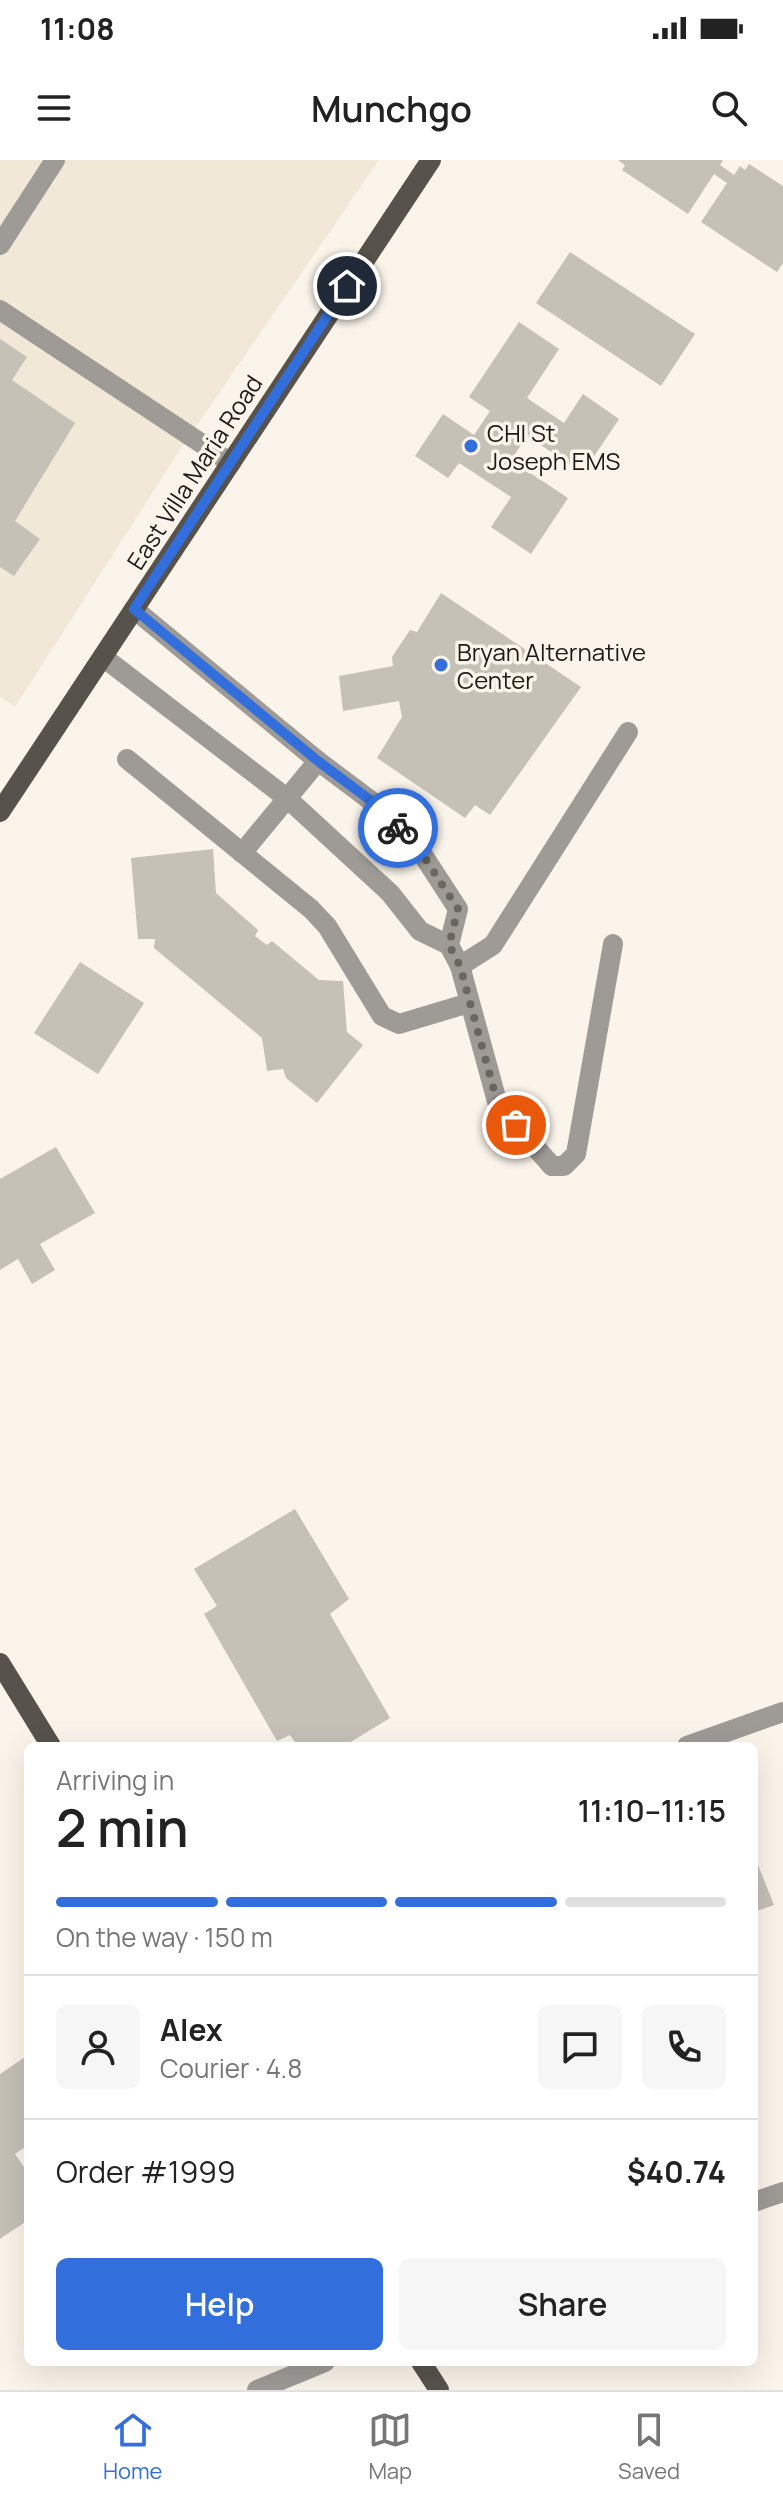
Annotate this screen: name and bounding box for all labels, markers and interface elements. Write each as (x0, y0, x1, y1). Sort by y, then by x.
text: 11:08 (40, 8, 115, 49)
text: Munchgo (311, 84, 472, 133)
icon: menu (32, 86, 76, 130)
icon: search (707, 86, 751, 130)
pin (313, 252, 381, 320)
icon: home (325, 264, 369, 308)
street label: East Villa Maria Road (119, 368, 269, 576)
place label: CHI St Joseph EMS (487, 416, 620, 477)
marker: CHI St Joseph EMS (462, 437, 480, 455)
place label: Bryan Alternative Center (457, 635, 646, 696)
marker: Bryan Alternative Center (432, 656, 450, 674)
courier (358, 788, 438, 868)
icon: bike (376, 806, 420, 850)
pin (482, 1091, 550, 1159)
icon: bag (494, 1103, 538, 1147)
text: Arriving in (56, 1762, 174, 1798)
text: 11:10–11:15 (578, 1790, 726, 1831)
text: 2 min (56, 1792, 189, 1863)
text: On the way · 150 m (56, 1919, 273, 1955)
button: person (56, 2005, 140, 2089)
button: chat (538, 2005, 622, 2089)
button: phone (642, 2005, 726, 2089)
text: Alex (160, 2009, 223, 2050)
text: Courier · 4.8 (160, 2050, 302, 2086)
text: Order #1999 (56, 2151, 236, 2192)
text: $40.74 (627, 2151, 726, 2192)
button: Help (56, 2258, 383, 2350)
button: Share (399, 2258, 726, 2350)
tab: Home (103, 2408, 162, 2486)
tab: Map (368, 2408, 412, 2486)
tab: Saved (618, 2408, 680, 2486)

